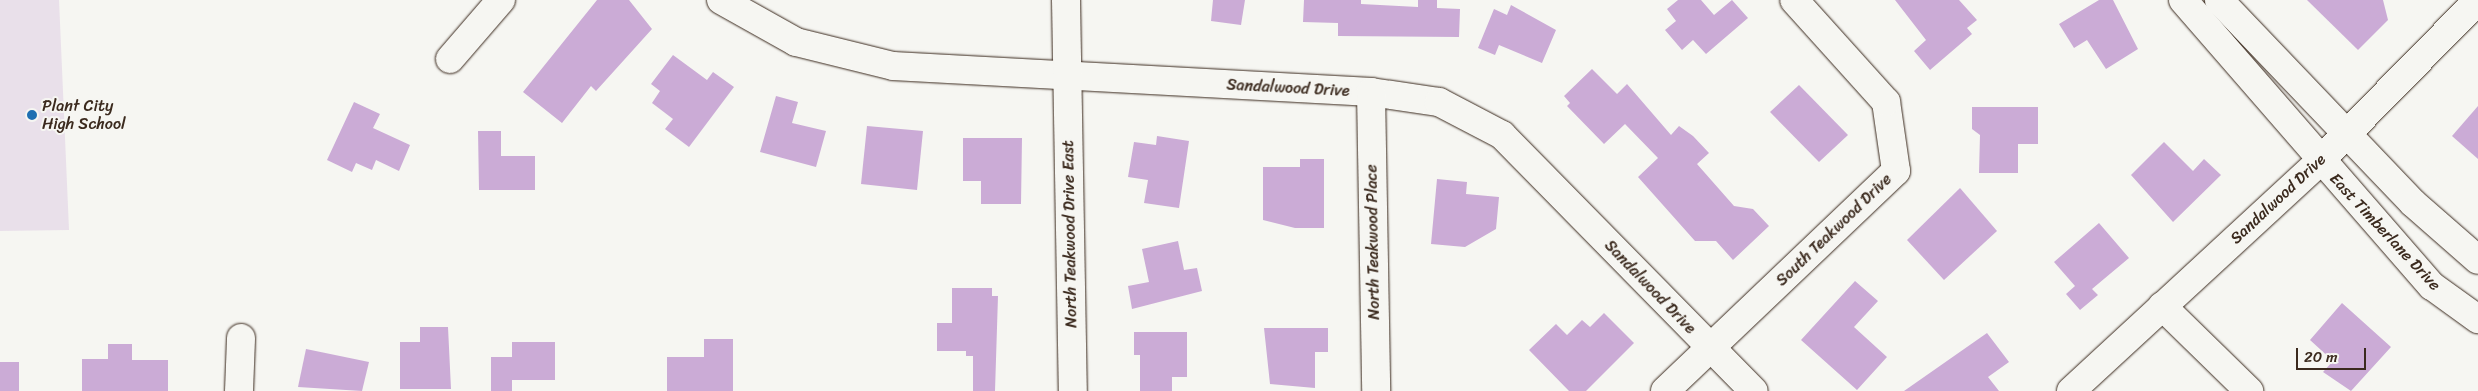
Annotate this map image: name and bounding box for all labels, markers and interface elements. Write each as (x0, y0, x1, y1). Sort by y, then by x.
street label: Sandalwood Drive (1226, 75, 1350, 101)
place label: Plant City High School (42, 96, 126, 134)
marker: Plant City High School (26, 109, 38, 121)
street label: North Teakwood Drive East (1059, 139, 1081, 329)
street label: Sandalwood Drive (2226, 150, 2330, 248)
street label: North Teakwood Place (1362, 164, 1384, 320)
street label: South Teakwood Drive (1772, 169, 1896, 291)
street label: East Timberlane Drive (2325, 169, 2445, 295)
street label: Sandalwood Drive (1600, 236, 1700, 338)
scale bar (2298, 338, 2368, 370)
text: 20 m (2304, 344, 2338, 370)

